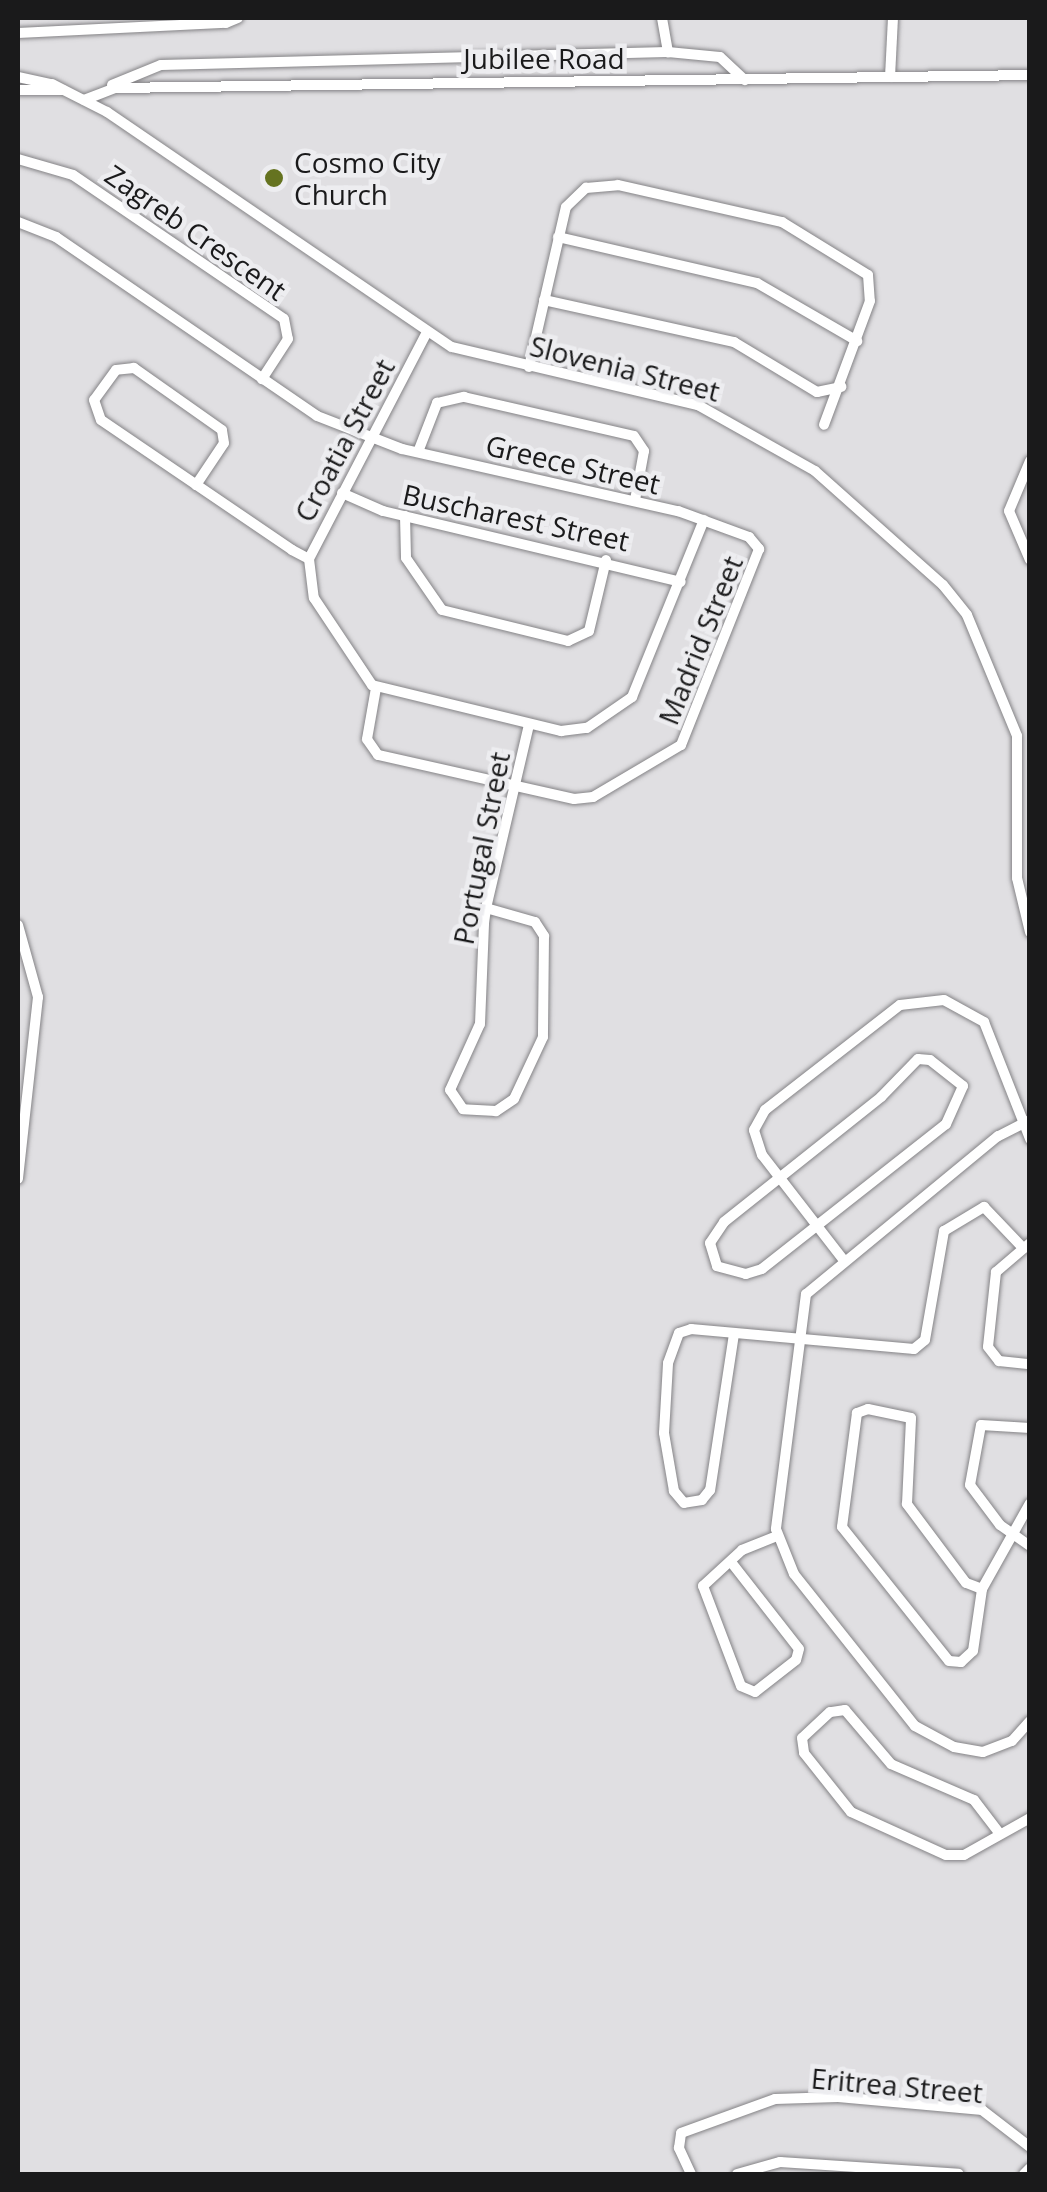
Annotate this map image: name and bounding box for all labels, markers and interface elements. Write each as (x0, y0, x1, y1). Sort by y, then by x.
street label: Jubilee Road (463, 41, 625, 75)
place label: Cosmo City Church (294, 145, 441, 211)
street label: Zagreb Crescent (99, 157, 293, 307)
marker: Cosmo City Church (263, 167, 285, 189)
street label: Slovenia Street (527, 328, 723, 408)
street label: Croatia Street (287, 353, 401, 527)
street label: Greece Street (483, 428, 663, 500)
street label: Buscharest Street (400, 477, 632, 557)
street label: Madrid Street (651, 551, 749, 729)
street label: Portugal Street (446, 749, 516, 947)
street label: Eritrea Street (810, 2061, 984, 2109)

